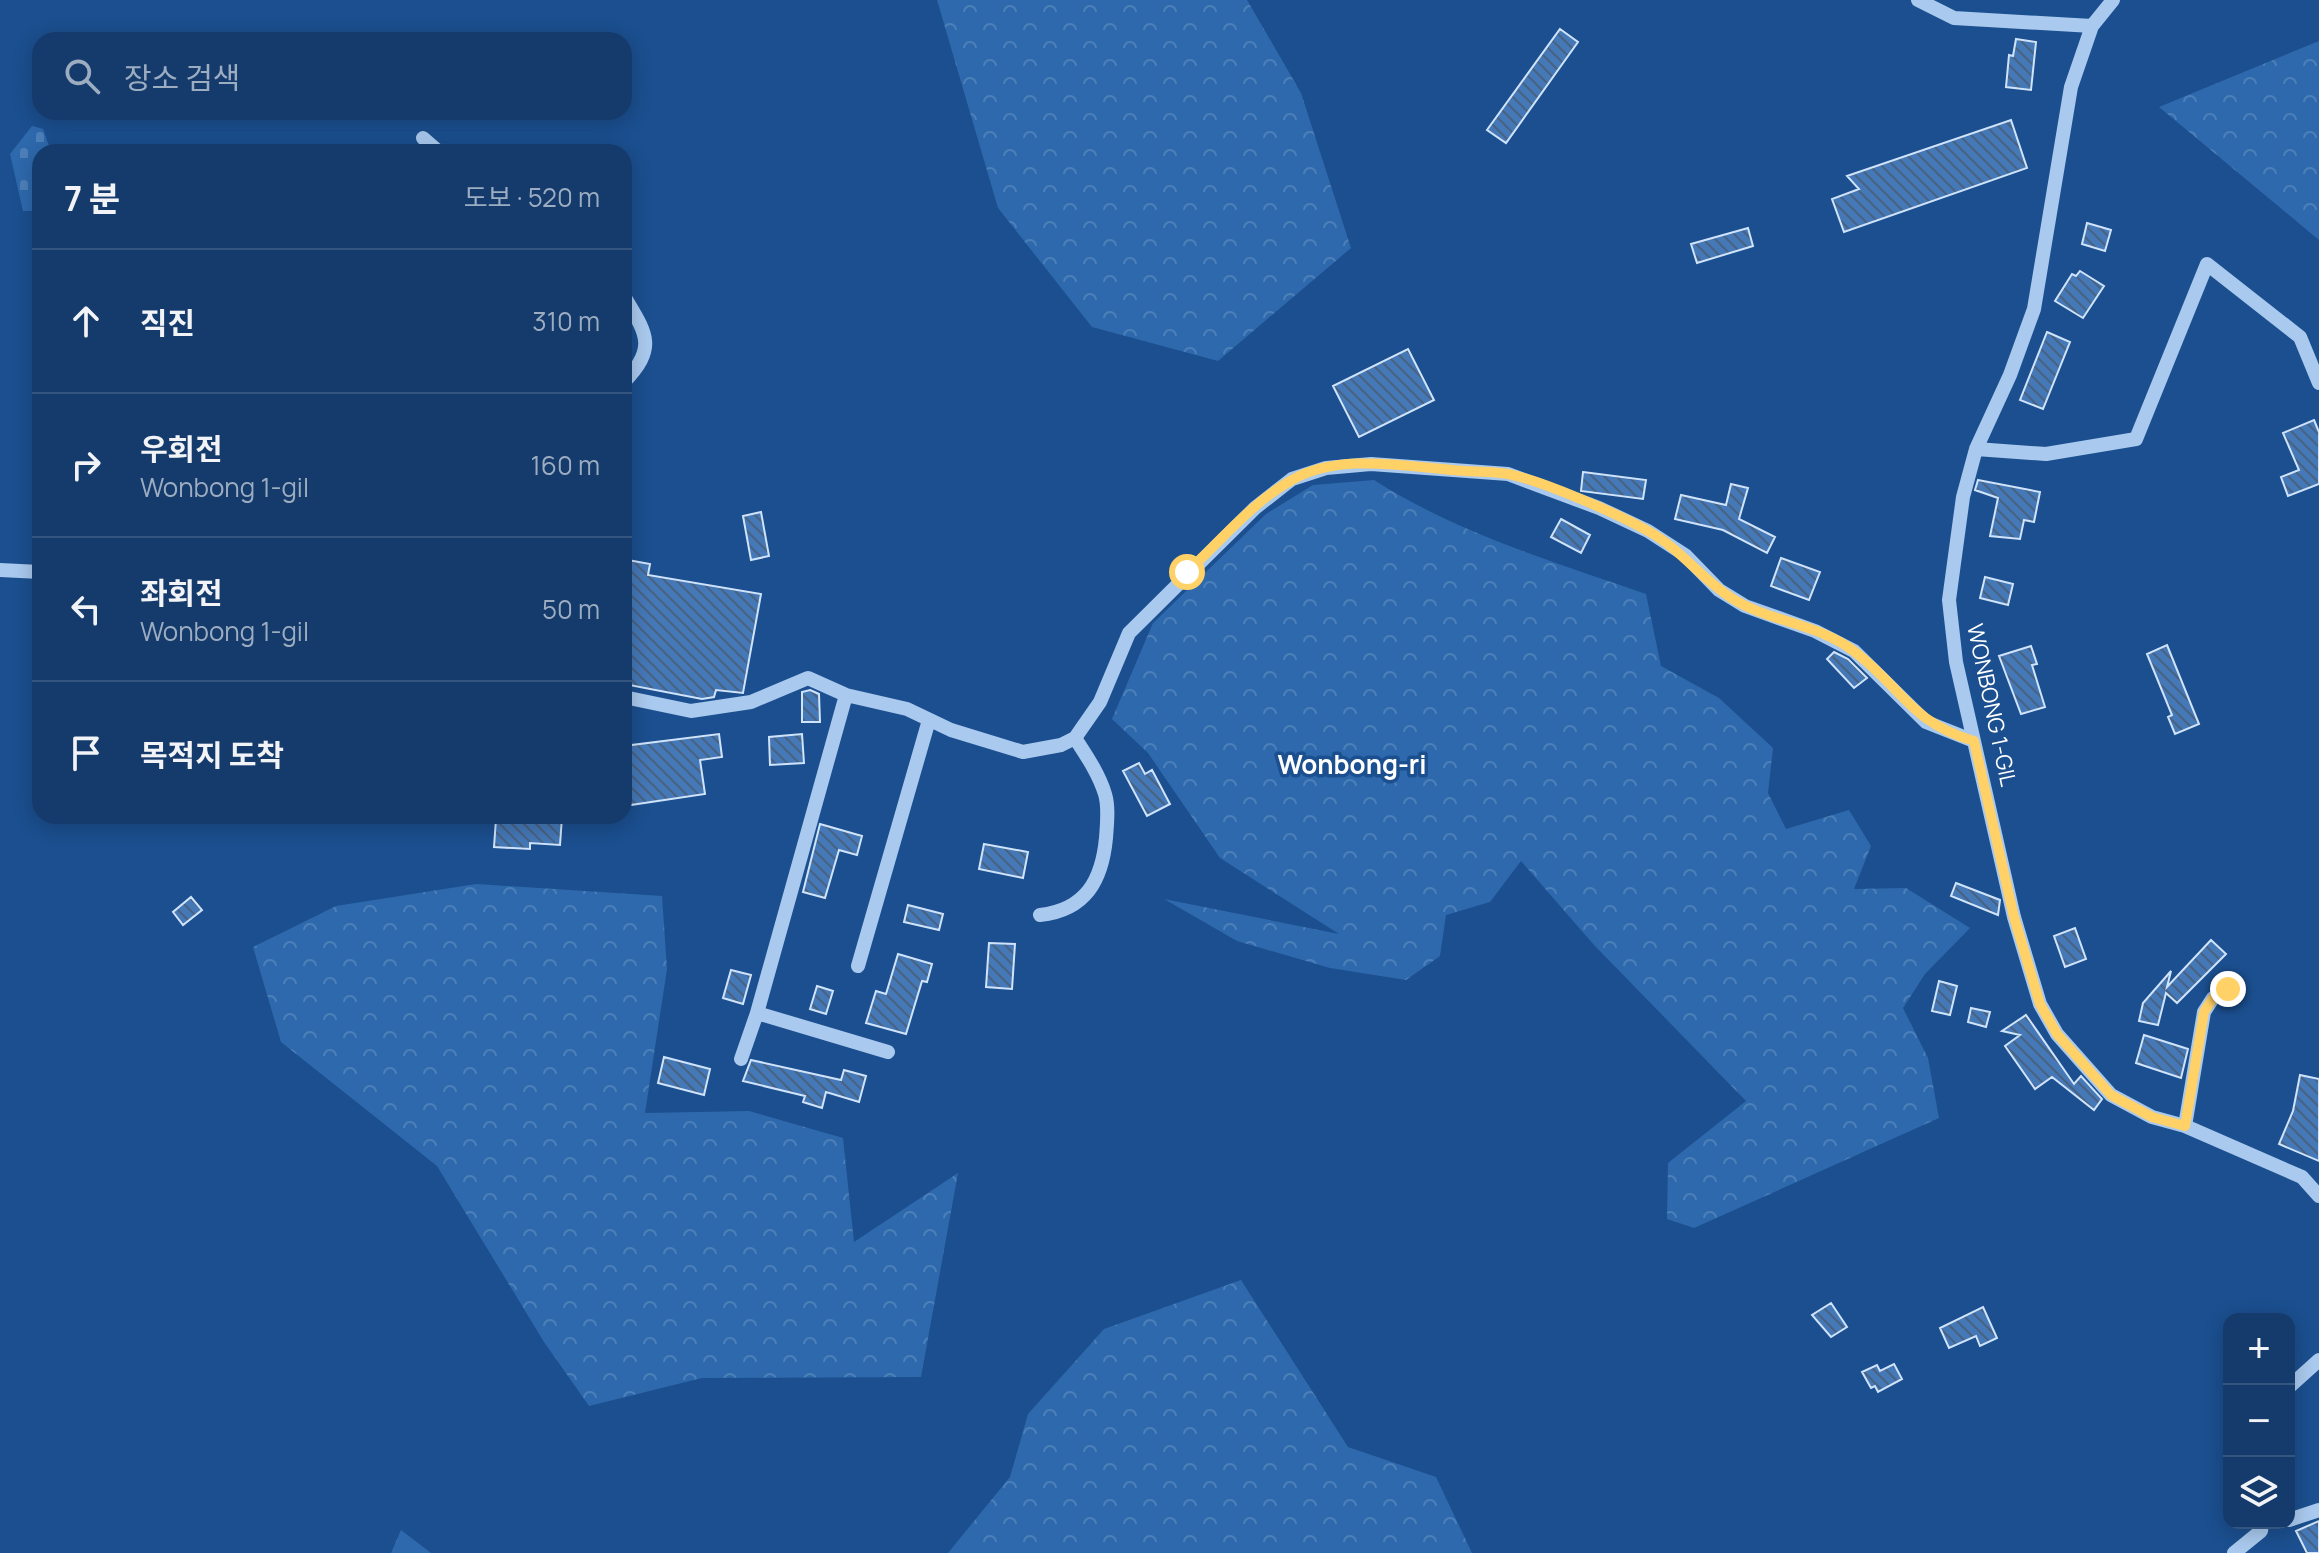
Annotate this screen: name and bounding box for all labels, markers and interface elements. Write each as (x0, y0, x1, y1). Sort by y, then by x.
search box (32, 32, 632, 120)
icon: search (60, 54, 104, 98)
text: 장소 검색 (124, 57, 240, 98)
text: 7 분 (64, 175, 120, 221)
text: 도보 · 520 m (464, 179, 600, 215)
icon: ahead (64, 299, 108, 343)
text: 직진 (140, 302, 195, 343)
text: 310 m (532, 303, 600, 339)
text: 우회전 (140, 428, 223, 469)
icon: right (64, 443, 108, 487)
text: 160 m (531, 447, 600, 483)
text: Wonbong 1-gil (140, 469, 309, 505)
route start (1169, 554, 1205, 590)
text: 좌회전 (140, 572, 223, 613)
icon: left (64, 587, 108, 631)
text: 50 m (542, 591, 600, 627)
text: Wonbong 1-gil (140, 613, 309, 649)
street label: WONBONG 1-GIL (1960, 621, 2024, 789)
icon: arrive (64, 731, 108, 775)
text: 목적지 도착 (140, 734, 284, 775)
district label: Wonbong-ri (1277, 746, 1427, 782)
route end (2210, 971, 2246, 1007)
map controls (2223, 1313, 2295, 1529)
button: + (2223, 1313, 2295, 1385)
button: − (2223, 1385, 2295, 1457)
button: layers (2223, 1457, 2295, 1529)

